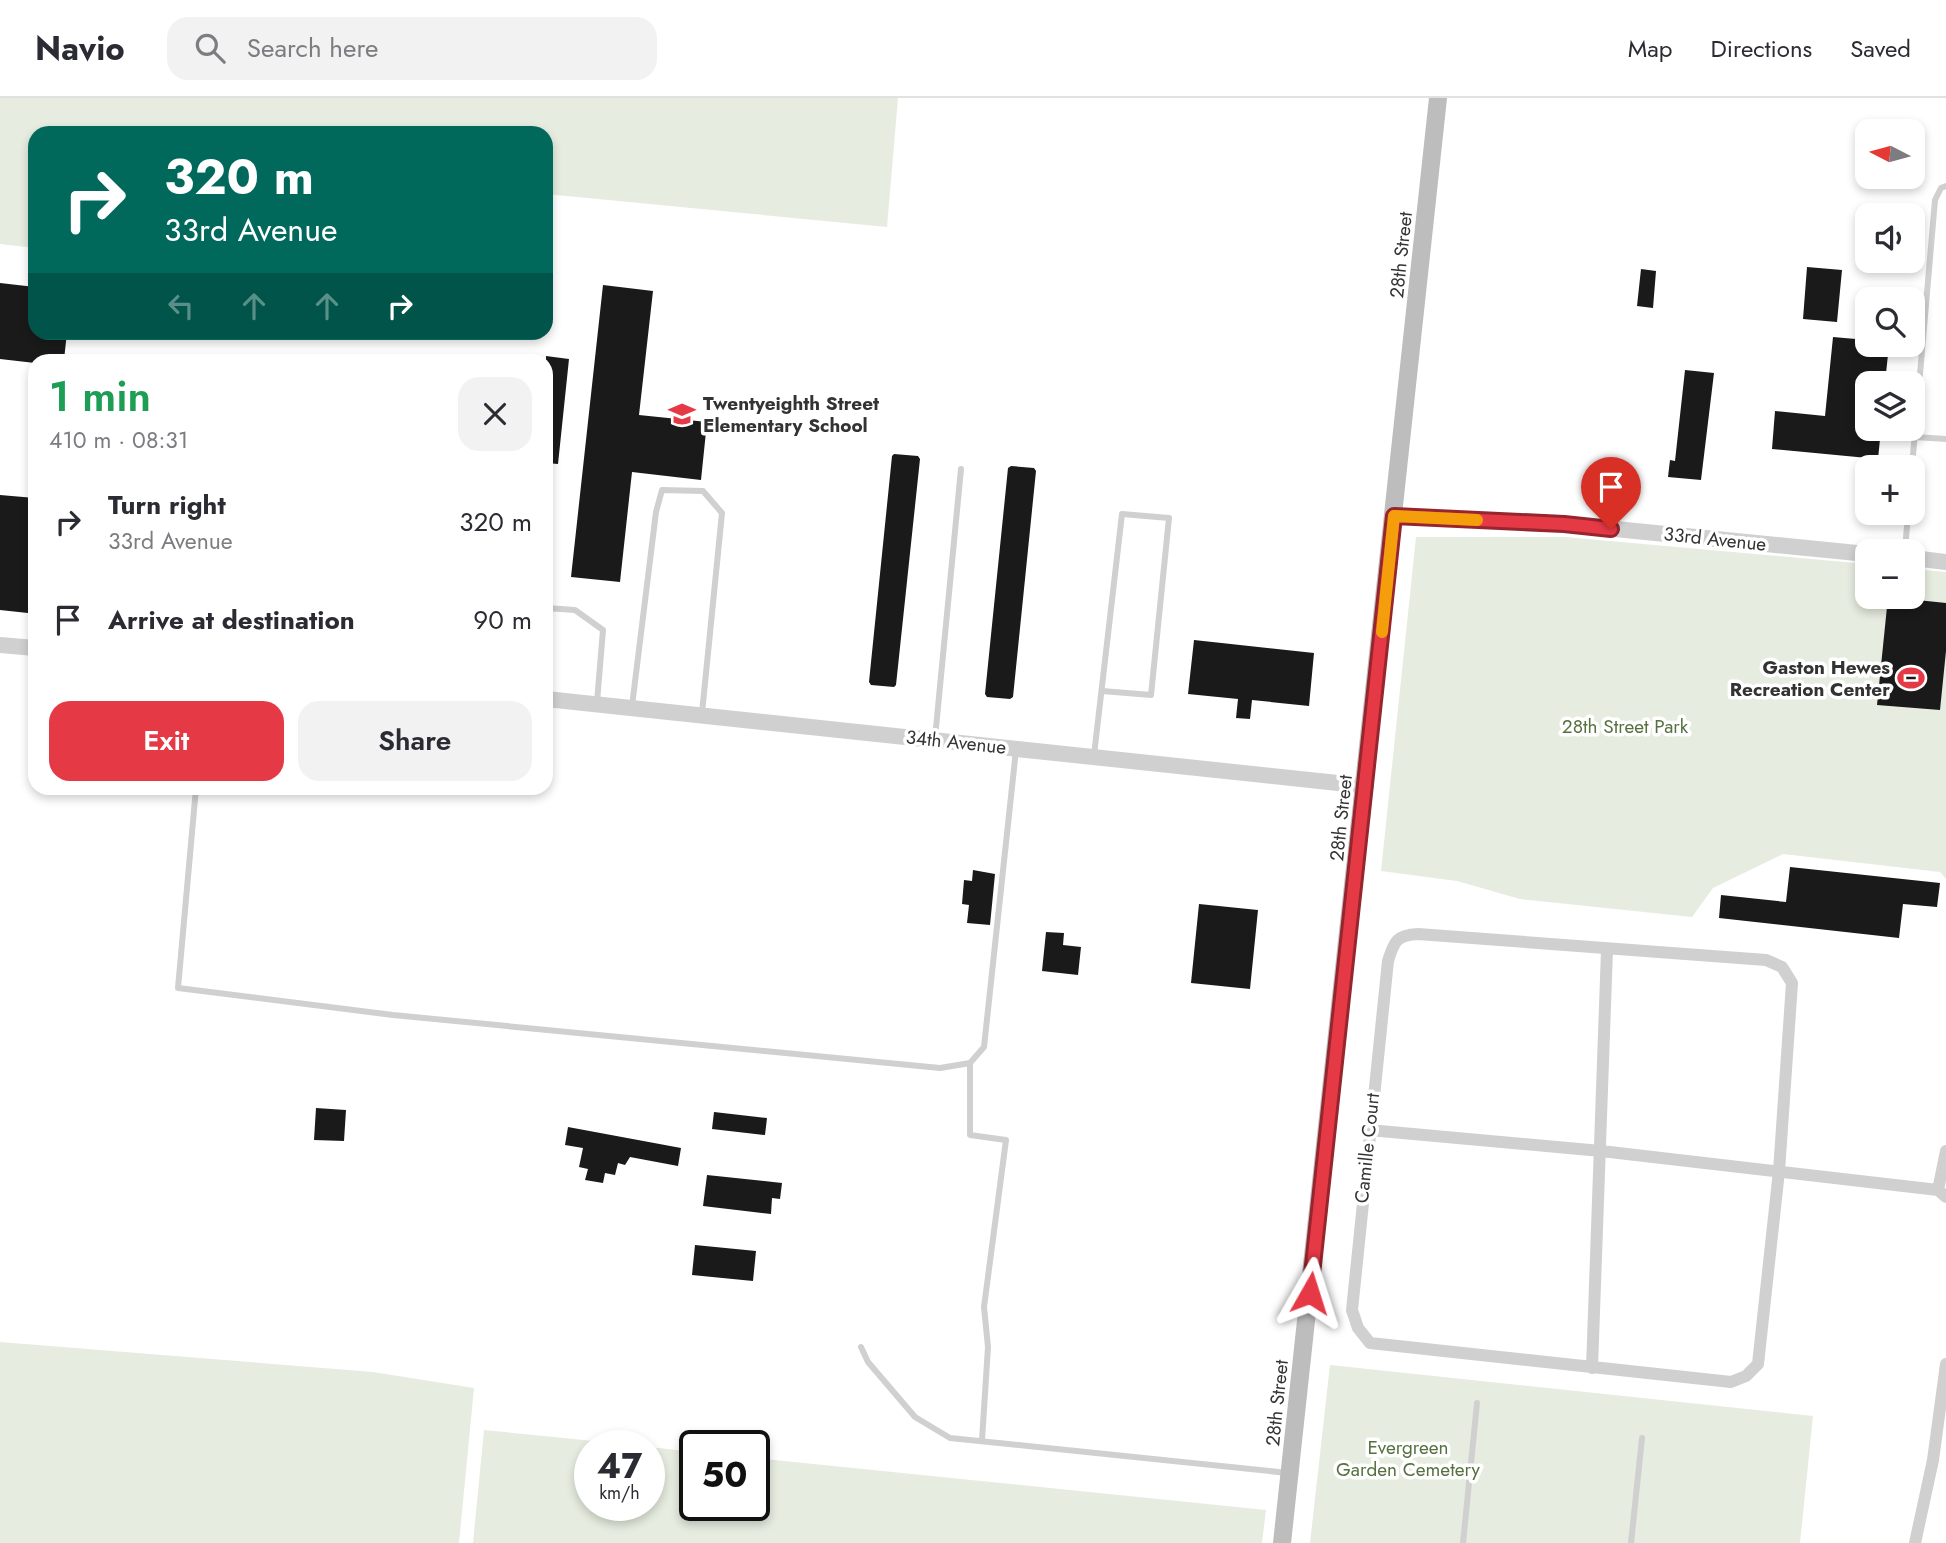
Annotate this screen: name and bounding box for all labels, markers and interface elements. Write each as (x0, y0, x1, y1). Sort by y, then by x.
search box (167, 17, 657, 80)
text: Navio (35, 25, 125, 72)
icon: search (191, 29, 229, 67)
text: Search here (247, 29, 378, 67)
text: Map (1628, 31, 1673, 66)
text: Directions (1711, 31, 1812, 66)
text: Saved (1850, 31, 1911, 66)
north arrow (1855, 119, 1925, 189)
map controls (1855, 119, 1925, 609)
text: 320 m (164, 142, 314, 212)
icon: right (49, 154, 140, 245)
button: sound (1855, 203, 1925, 273)
text: 33rd Avenue (164, 207, 337, 253)
street label: 28th Street (1383, 210, 1419, 300)
icon: left (162, 287, 200, 325)
icon: ahead (235, 287, 273, 325)
icon: ahead (308, 287, 346, 325)
icon: right (381, 287, 419, 325)
button: search (1855, 287, 1925, 357)
text: 1 min (49, 366, 151, 427)
button: layers (1855, 371, 1925, 441)
button: close (458, 377, 532, 451)
place label: Twentyeighth Street Elementary School (703, 390, 879, 439)
school or university icon: Twentyeighth Street Elementary School (667, 399, 697, 429)
text: 410 m · 08:31 (49, 423, 188, 457)
button: + (1855, 455, 1925, 525)
pin (1581, 457, 1641, 529)
icon: arrive (1592, 468, 1630, 506)
text: Turn right (108, 486, 226, 524)
icon: right (49, 503, 87, 541)
text: 320 m (459, 503, 532, 541)
street label: 33rd Avenue (1662, 520, 1768, 558)
text: 33rd Avenue (108, 524, 233, 558)
button: − (1855, 539, 1925, 609)
icon: arrive (49, 601, 87, 639)
text: Arrive at destination (108, 601, 355, 639)
text: 90 m (473, 601, 532, 639)
place label: Gaston Hewes Recreation Center (1730, 654, 1890, 703)
sports icon: Gaston Hewes Recreation Center (1896, 663, 1926, 693)
button: Exit (49, 701, 284, 781)
button: Share (298, 701, 532, 781)
park label: 28th Street Park (1562, 713, 1689, 740)
street label: 34th Avenue (904, 723, 1008, 761)
street label: 28th Street (1323, 773, 1359, 863)
street label: Camille Court (1348, 1091, 1386, 1204)
position arrow (1273, 1256, 1347, 1330)
street label: 28th Street (1259, 1358, 1295, 1448)
speed limit sign: 50 (679, 1430, 770, 1521)
park label: Evergreen Garden Cemetery (1336, 1434, 1481, 1483)
text: 47 (597, 1441, 642, 1491)
text: km/h (599, 1480, 640, 1506)

